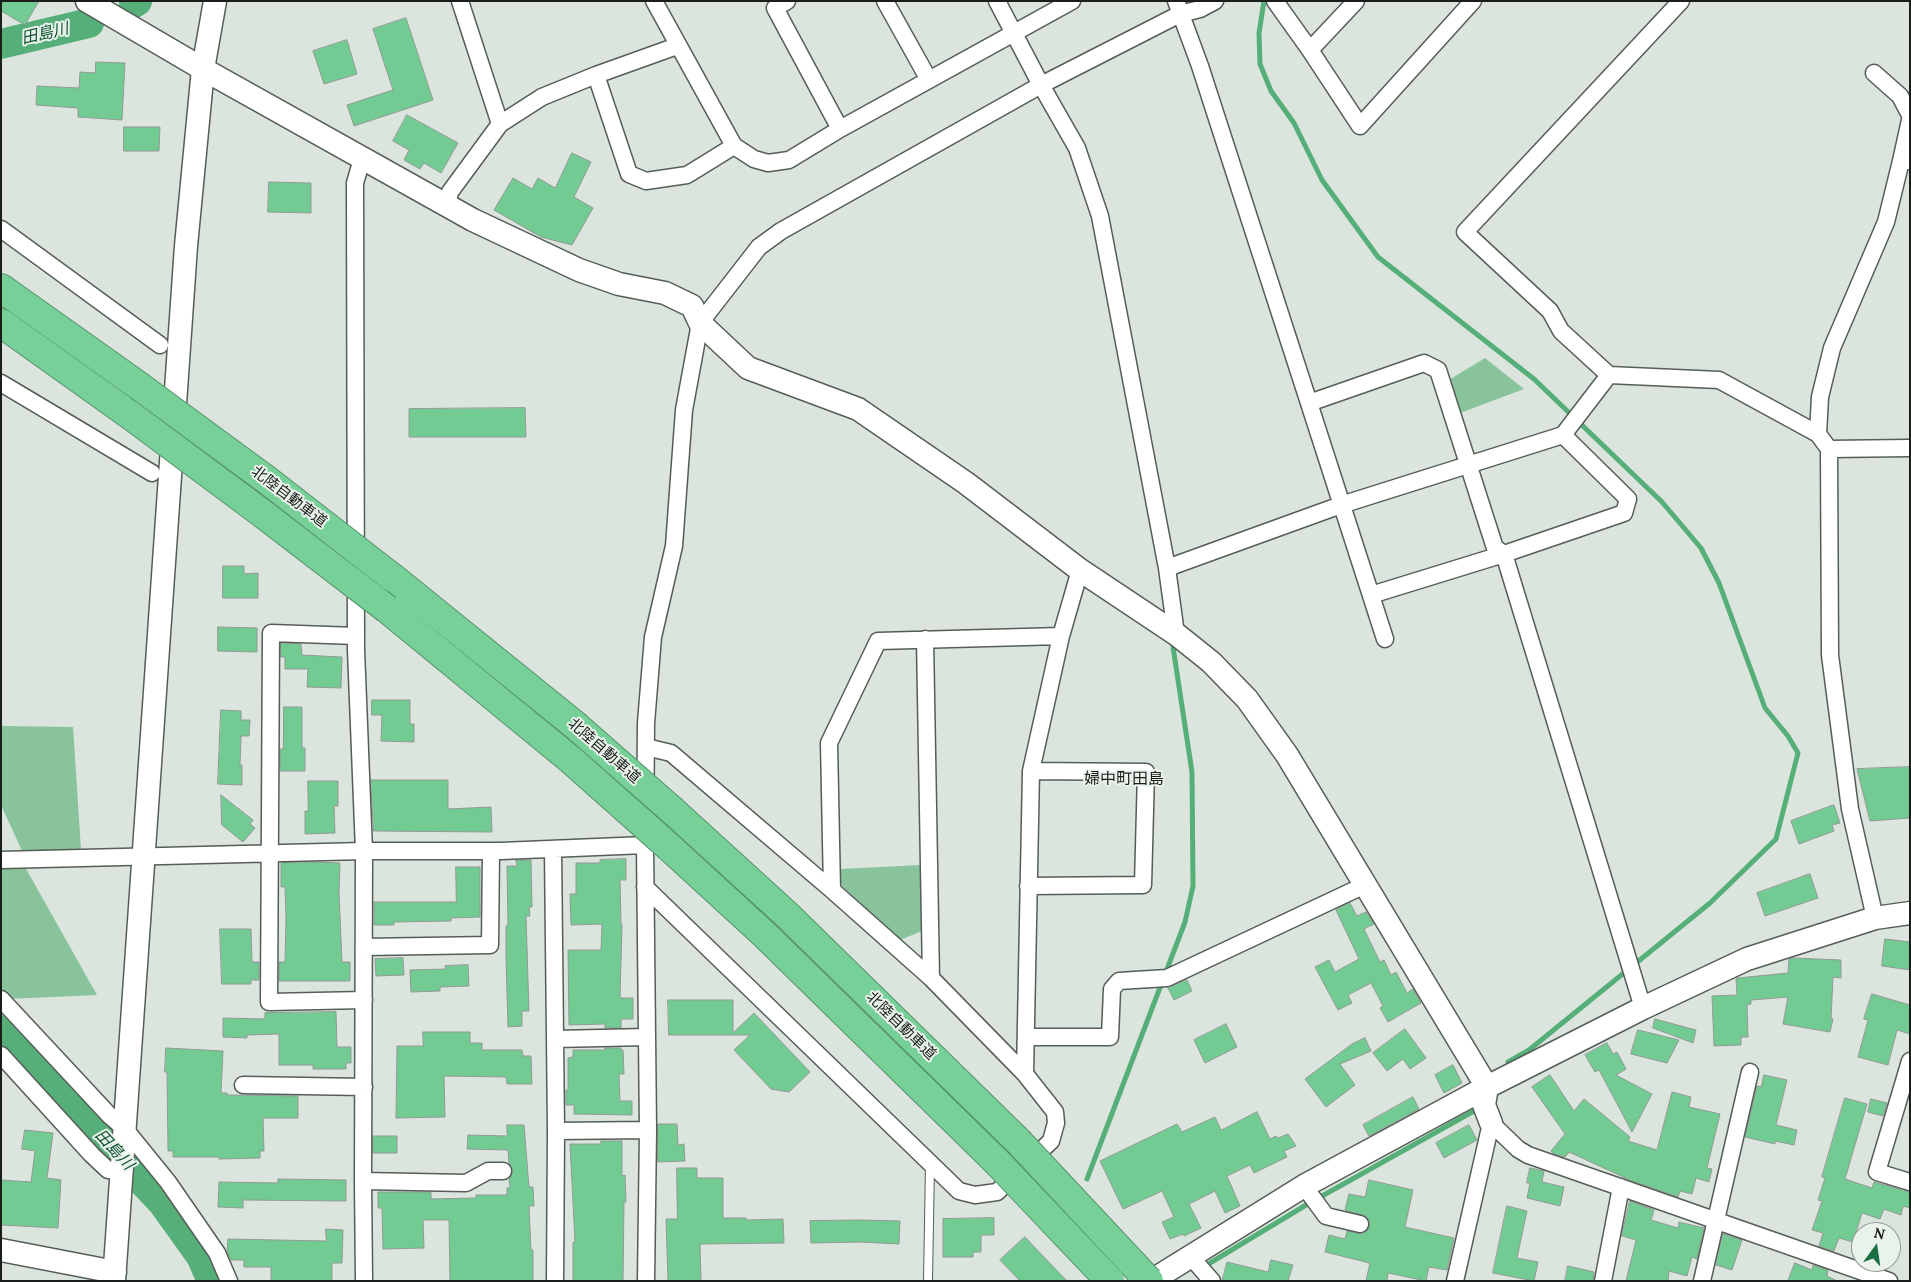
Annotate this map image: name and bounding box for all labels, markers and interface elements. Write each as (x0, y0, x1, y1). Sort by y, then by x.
water label: 田島川 (19, 19, 71, 49)
street label: 北陸自動車道 (248, 463, 330, 531)
street label: 北陸自動車道 (564, 715, 644, 787)
district label: 婦中町田島 (1084, 769, 1164, 789)
street label: 北陸自動車道 (862, 988, 940, 1064)
water label: 田島川 (91, 1126, 137, 1174)
north arrow (1851, 1222, 1901, 1272)
text: N (1872, 1223, 1887, 1243)

